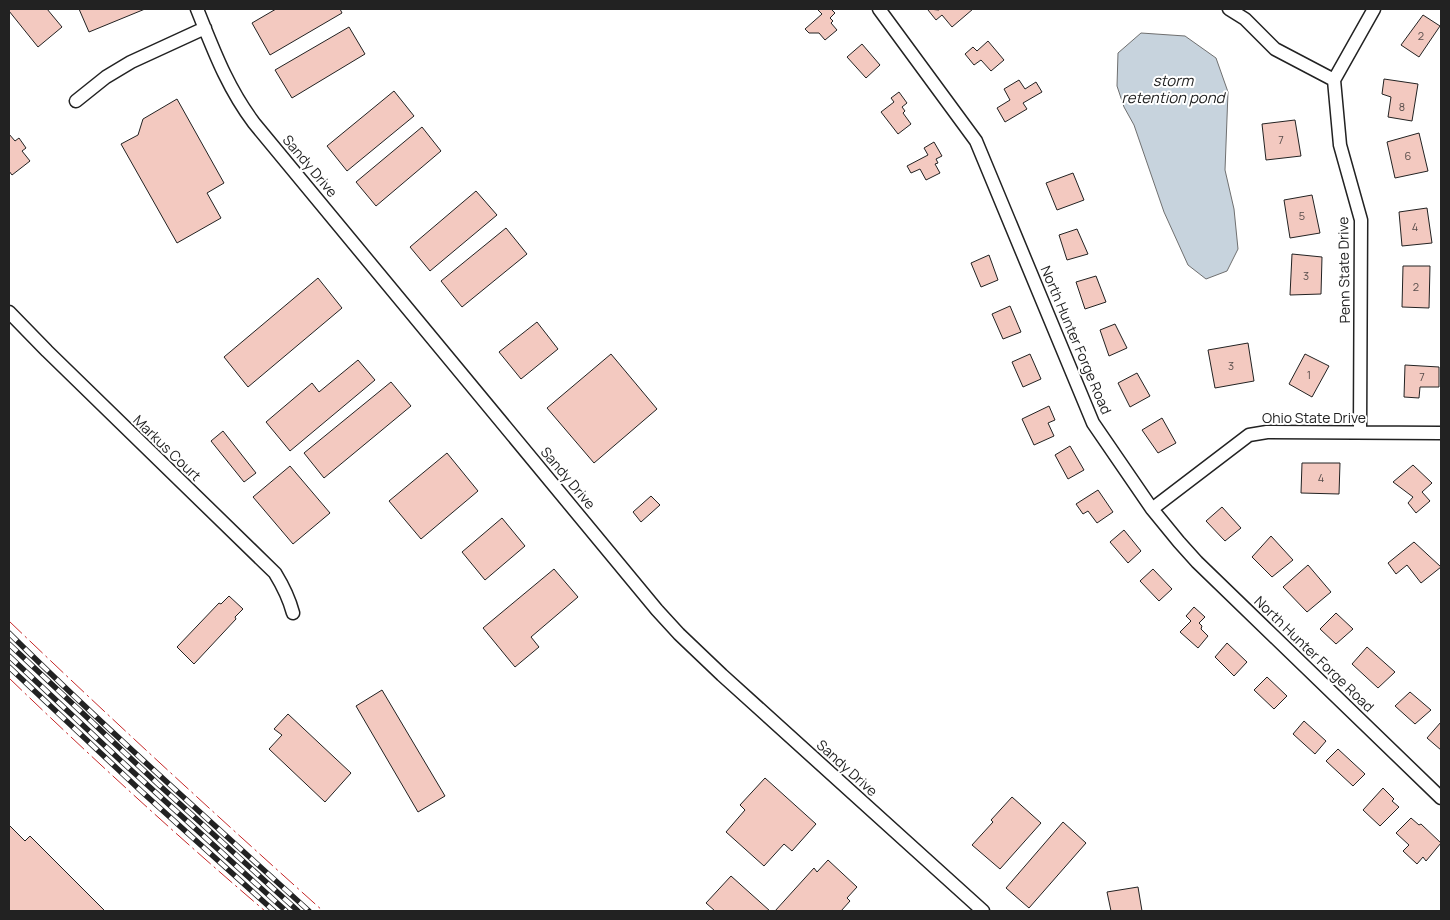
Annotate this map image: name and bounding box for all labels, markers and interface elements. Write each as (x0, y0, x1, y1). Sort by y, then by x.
house number: 2 (1418, 28, 1424, 43)
water label: storm retention pond (1122, 70, 1227, 108)
house number: 8 (1399, 99, 1405, 114)
street label: Sandy Drive (279, 131, 342, 201)
house number: 7 (1278, 132, 1284, 147)
house number: 6 (1405, 148, 1412, 163)
house number: 5 (1299, 208, 1305, 223)
street label: Penn State Drive (1333, 216, 1354, 324)
house number: 4 (1412, 219, 1418, 234)
street label: North Hunter Forge Road (1037, 263, 1116, 417)
house number: 3 (1303, 268, 1309, 283)
house number: 2 (1413, 279, 1419, 294)
house number: 3 (1228, 358, 1234, 373)
house number: 1 (1307, 367, 1311, 382)
house number: 7 (1419, 369, 1425, 384)
street label: Ohio State Drive (1262, 408, 1366, 427)
street label: Markus Court (129, 410, 206, 485)
street label: Sandy Drive (537, 443, 600, 513)
house number: 4 (1318, 470, 1324, 485)
street label: North Hunter Forge Road (1250, 591, 1378, 716)
street label: Sandy Drive (813, 735, 882, 800)

